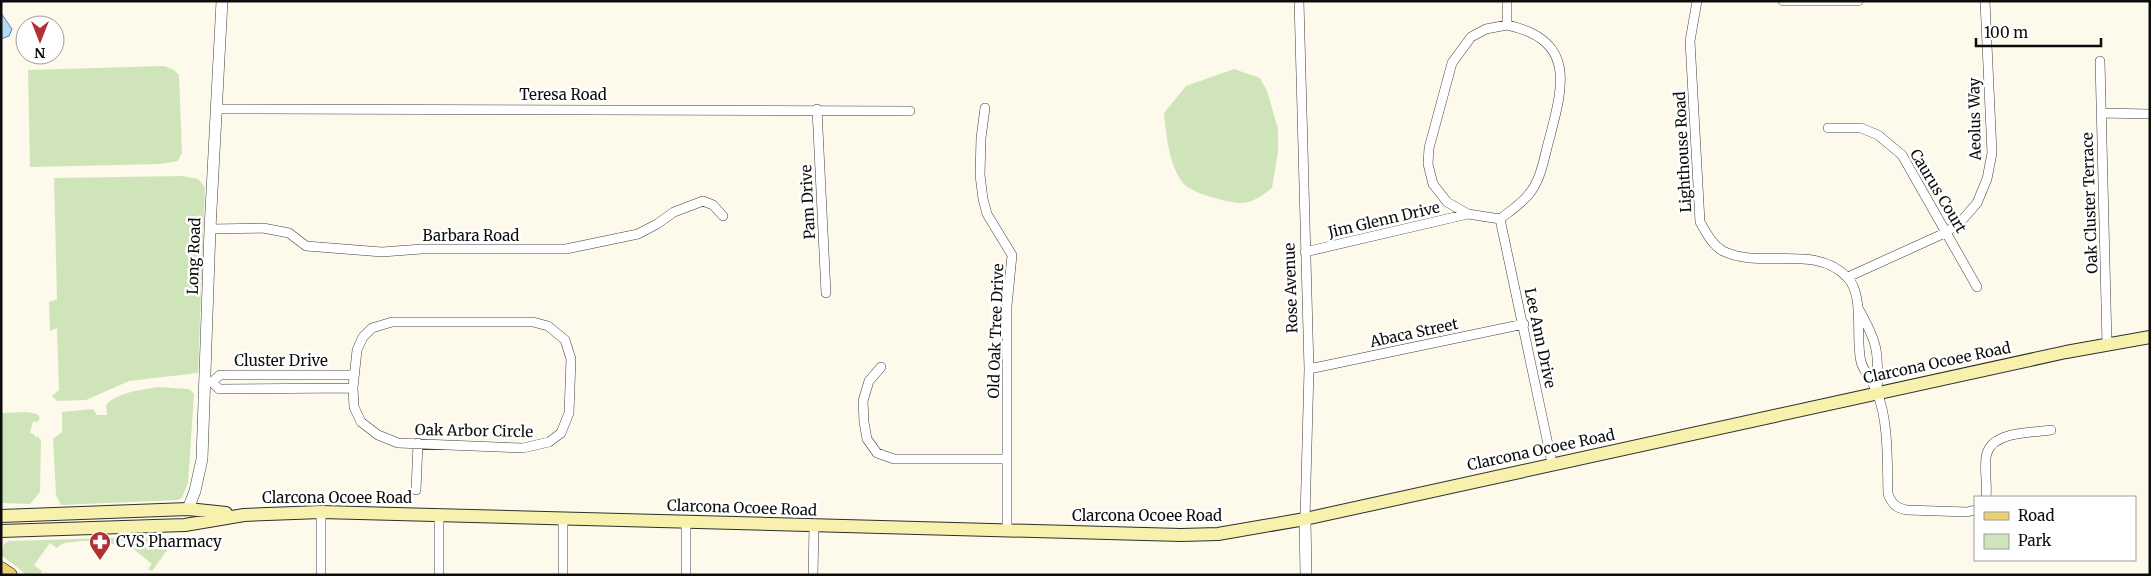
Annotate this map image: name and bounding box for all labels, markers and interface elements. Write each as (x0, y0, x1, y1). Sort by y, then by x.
north arrow (15, 15, 65, 65)
scale bar (1976, 15, 2101, 47)
text: 100 m (1984, 23, 2028, 42)
text: N (34, 44, 46, 62)
street label: Aeolus Way (1964, 77, 1985, 162)
street label: Teresa Road (519, 85, 607, 104)
street label: Lighthouse Road (1670, 91, 1695, 213)
street label: Oak Cluster Terrace (2078, 132, 2101, 274)
street label: Caurus Court (1906, 145, 1971, 236)
street label: Pam Drive (796, 164, 819, 240)
street label: Jim Glenn Drive (1325, 197, 1442, 242)
street label: Long Road (183, 217, 204, 295)
street label: Barbara Road (423, 226, 519, 245)
street label: Rose Avenue (1279, 242, 1302, 334)
street label: Old Oak Tree Drive (984, 263, 1007, 399)
street label: Lee Ann Drive (1521, 286, 1560, 390)
street label: Abaca Street (1367, 314, 1460, 351)
street label: Clarcona Ocoee Road (1861, 338, 2012, 387)
street label: Cluster Drive (234, 351, 328, 370)
street label: Oak Arbor Circle (415, 420, 533, 441)
street label: Clarcona Ocoee Road (1465, 425, 1616, 474)
street label: Clarcona Ocoee Road (262, 488, 412, 507)
street label: Clarcona Ocoee Road (667, 495, 817, 520)
legend (1974, 496, 2136, 561)
street label: Clarcona Ocoee Road (1072, 506, 1222, 525)
text: Road (2018, 506, 2054, 525)
pharmacy icon: CVS Pharmacy (88, 530, 112, 561)
text: Park (2018, 531, 2052, 550)
place label: CVS Pharmacy (116, 532, 222, 551)

